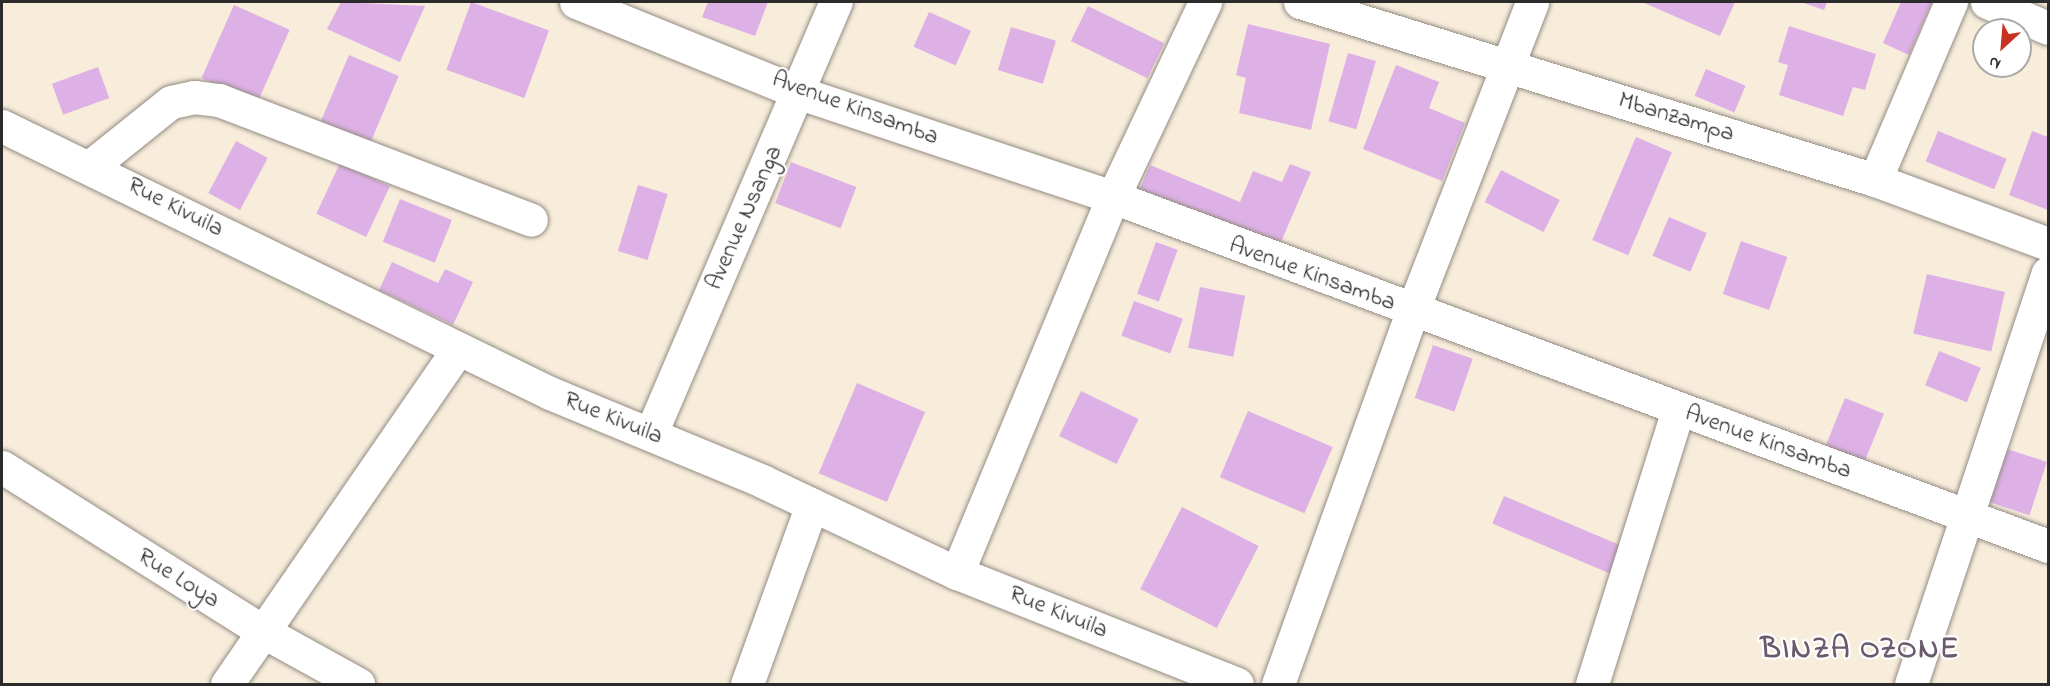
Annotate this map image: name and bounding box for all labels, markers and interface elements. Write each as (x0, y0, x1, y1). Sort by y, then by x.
north arrow (1972, 18, 2032, 78)
text: N (1985, 49, 2005, 76)
street label: Avenue Kinsamba (768, 66, 942, 152)
street label: Mbanzampa (1615, 87, 1737, 149)
street label: Avenue Nsanga (700, 141, 790, 295)
street label: Rue Kivuila (122, 172, 228, 244)
street label: Avenue Kinsamba (1225, 232, 1399, 318)
street label: Rue Kivuila (559, 386, 667, 452)
street label: Avenue Kinsamba (1681, 400, 1855, 486)
street label: Rue Loya (132, 543, 224, 615)
street label: Rue Kivuila (1004, 580, 1112, 646)
district label: BINZA OZONE (1760, 632, 1960, 668)

